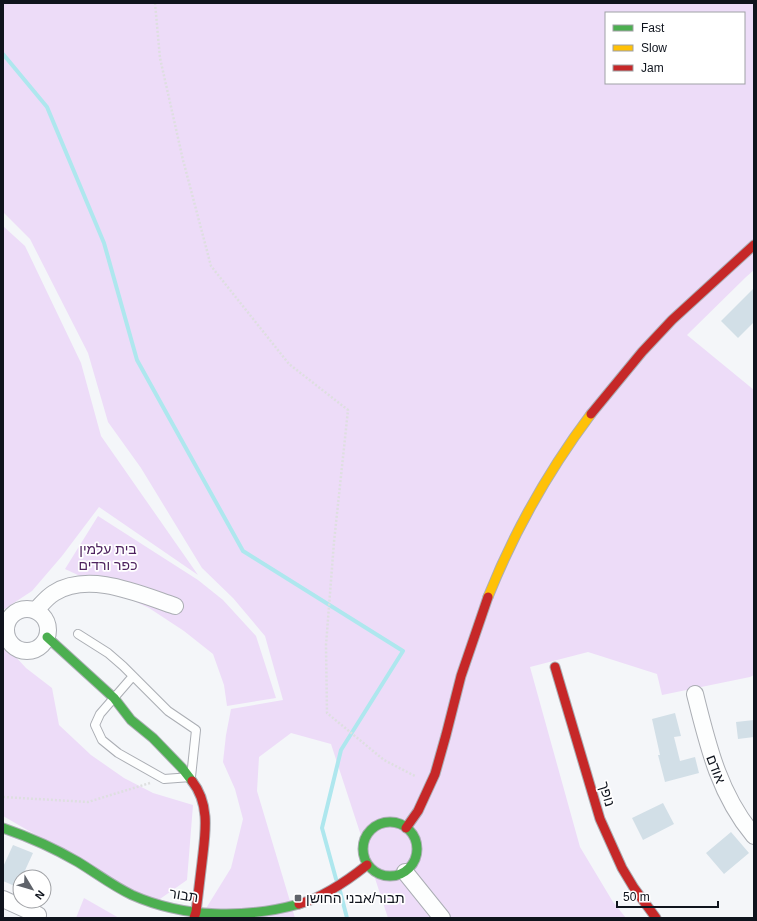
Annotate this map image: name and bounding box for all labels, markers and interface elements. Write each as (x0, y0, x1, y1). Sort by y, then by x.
legend (605, 12, 745, 84)
text: Fast (641, 21, 665, 35)
text: Slow (641, 41, 667, 55)
text: Jam (641, 61, 664, 75)
park label: בית עלמין כפר ורדים (79, 541, 137, 573)
street label: אודם (703, 752, 729, 786)
street label: נופך (596, 780, 618, 808)
north arrow (12, 869, 52, 909)
scale bar (617, 883, 718, 909)
street label: תבור (168, 885, 200, 905)
text: N (33, 888, 47, 902)
place label: תבור/אבני החושן (306, 890, 405, 906)
text: 50 m (623, 890, 650, 904)
marker: תבור/אבני החושן (293, 893, 303, 903)

